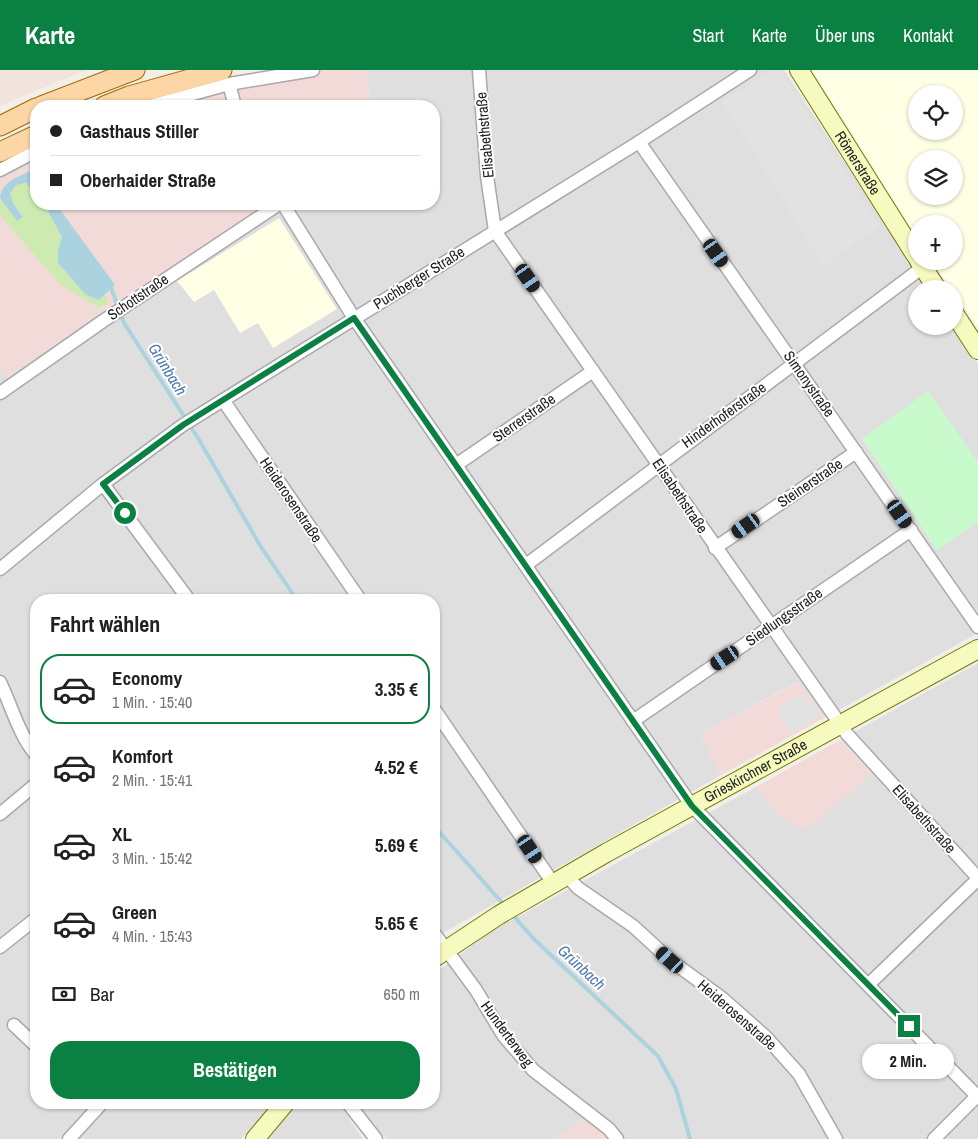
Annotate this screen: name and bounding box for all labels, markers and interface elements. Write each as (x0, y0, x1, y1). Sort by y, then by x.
text: Karte (25, 19, 75, 51)
text: Start (693, 23, 724, 48)
text: Karte (752, 23, 787, 48)
text: Über uns (815, 23, 875, 48)
text: Kontakt (903, 23, 953, 48)
map controls (908, 85, 963, 335)
button: locate (908, 85, 963, 140)
street label: Elisabethstraße (470, 91, 499, 179)
text: Gasthaus Stiller (80, 118, 199, 144)
street label: Römerstraße (830, 127, 886, 199)
button: layers (908, 150, 963, 205)
text: Oberhaider Straße (80, 167, 216, 193)
button: + (908, 215, 963, 270)
car (701, 236, 730, 270)
street label: Puchberger Straße (369, 241, 468, 314)
car (513, 261, 542, 295)
street label: Schottstraße (103, 268, 173, 325)
button: − (908, 280, 963, 335)
water label: Grünbach (143, 339, 193, 399)
street label: Simonystraße (779, 346, 840, 421)
street label: Hinderhoferstraße (677, 377, 770, 452)
street label: Sterrerstraße (488, 388, 560, 447)
street label: Heiderosenstraße (255, 453, 328, 547)
street label: Steinerstraße (773, 453, 847, 512)
street label: Elisabethstraße (648, 454, 713, 537)
car (885, 497, 914, 531)
route start (114, 502, 136, 524)
car (729, 511, 762, 541)
street label: Siedlungsstraße (741, 582, 827, 651)
text: Fahrt wählen (50, 609, 160, 639)
car (708, 643, 741, 673)
text: Economy (112, 665, 182, 691)
icon: car (52, 667, 97, 712)
text: 3.35 € (375, 676, 418, 702)
text: 1 Min. · 15:40 (112, 691, 192, 713)
street label: Grieskirchner Straße (700, 734, 811, 807)
text: Komfort (112, 743, 173, 769)
icon: car (52, 745, 97, 790)
text: 4.52 € (375, 754, 418, 780)
text: 2 Min. · 15:41 (112, 769, 192, 791)
street label: Elisabethstraße (888, 780, 961, 858)
text: XL (112, 821, 132, 847)
icon: car (52, 823, 97, 868)
text: 5.69 € (375, 832, 418, 858)
car (515, 832, 544, 866)
text: 3 Min. · 15:42 (112, 847, 192, 869)
text: Green (112, 899, 157, 925)
icon: car (52, 901, 97, 946)
text: 5.65 € (375, 910, 418, 936)
text: 4 Min. · 15:43 (112, 925, 192, 947)
water label: Grünbach (553, 939, 611, 995)
car (653, 944, 686, 976)
street label: Heiderosenstraße (693, 974, 781, 1055)
icon: cash (50, 980, 78, 1008)
text: Bar (90, 981, 114, 1007)
text: 650 m (384, 983, 420, 1005)
street label: Hunderterweg (476, 996, 539, 1071)
route end (898, 1015, 920, 1037)
button: Bestätigen (50, 1041, 420, 1099)
callout: 2 Min. (863, 1044, 955, 1078)
text: 2 Min. (889, 1050, 927, 1072)

